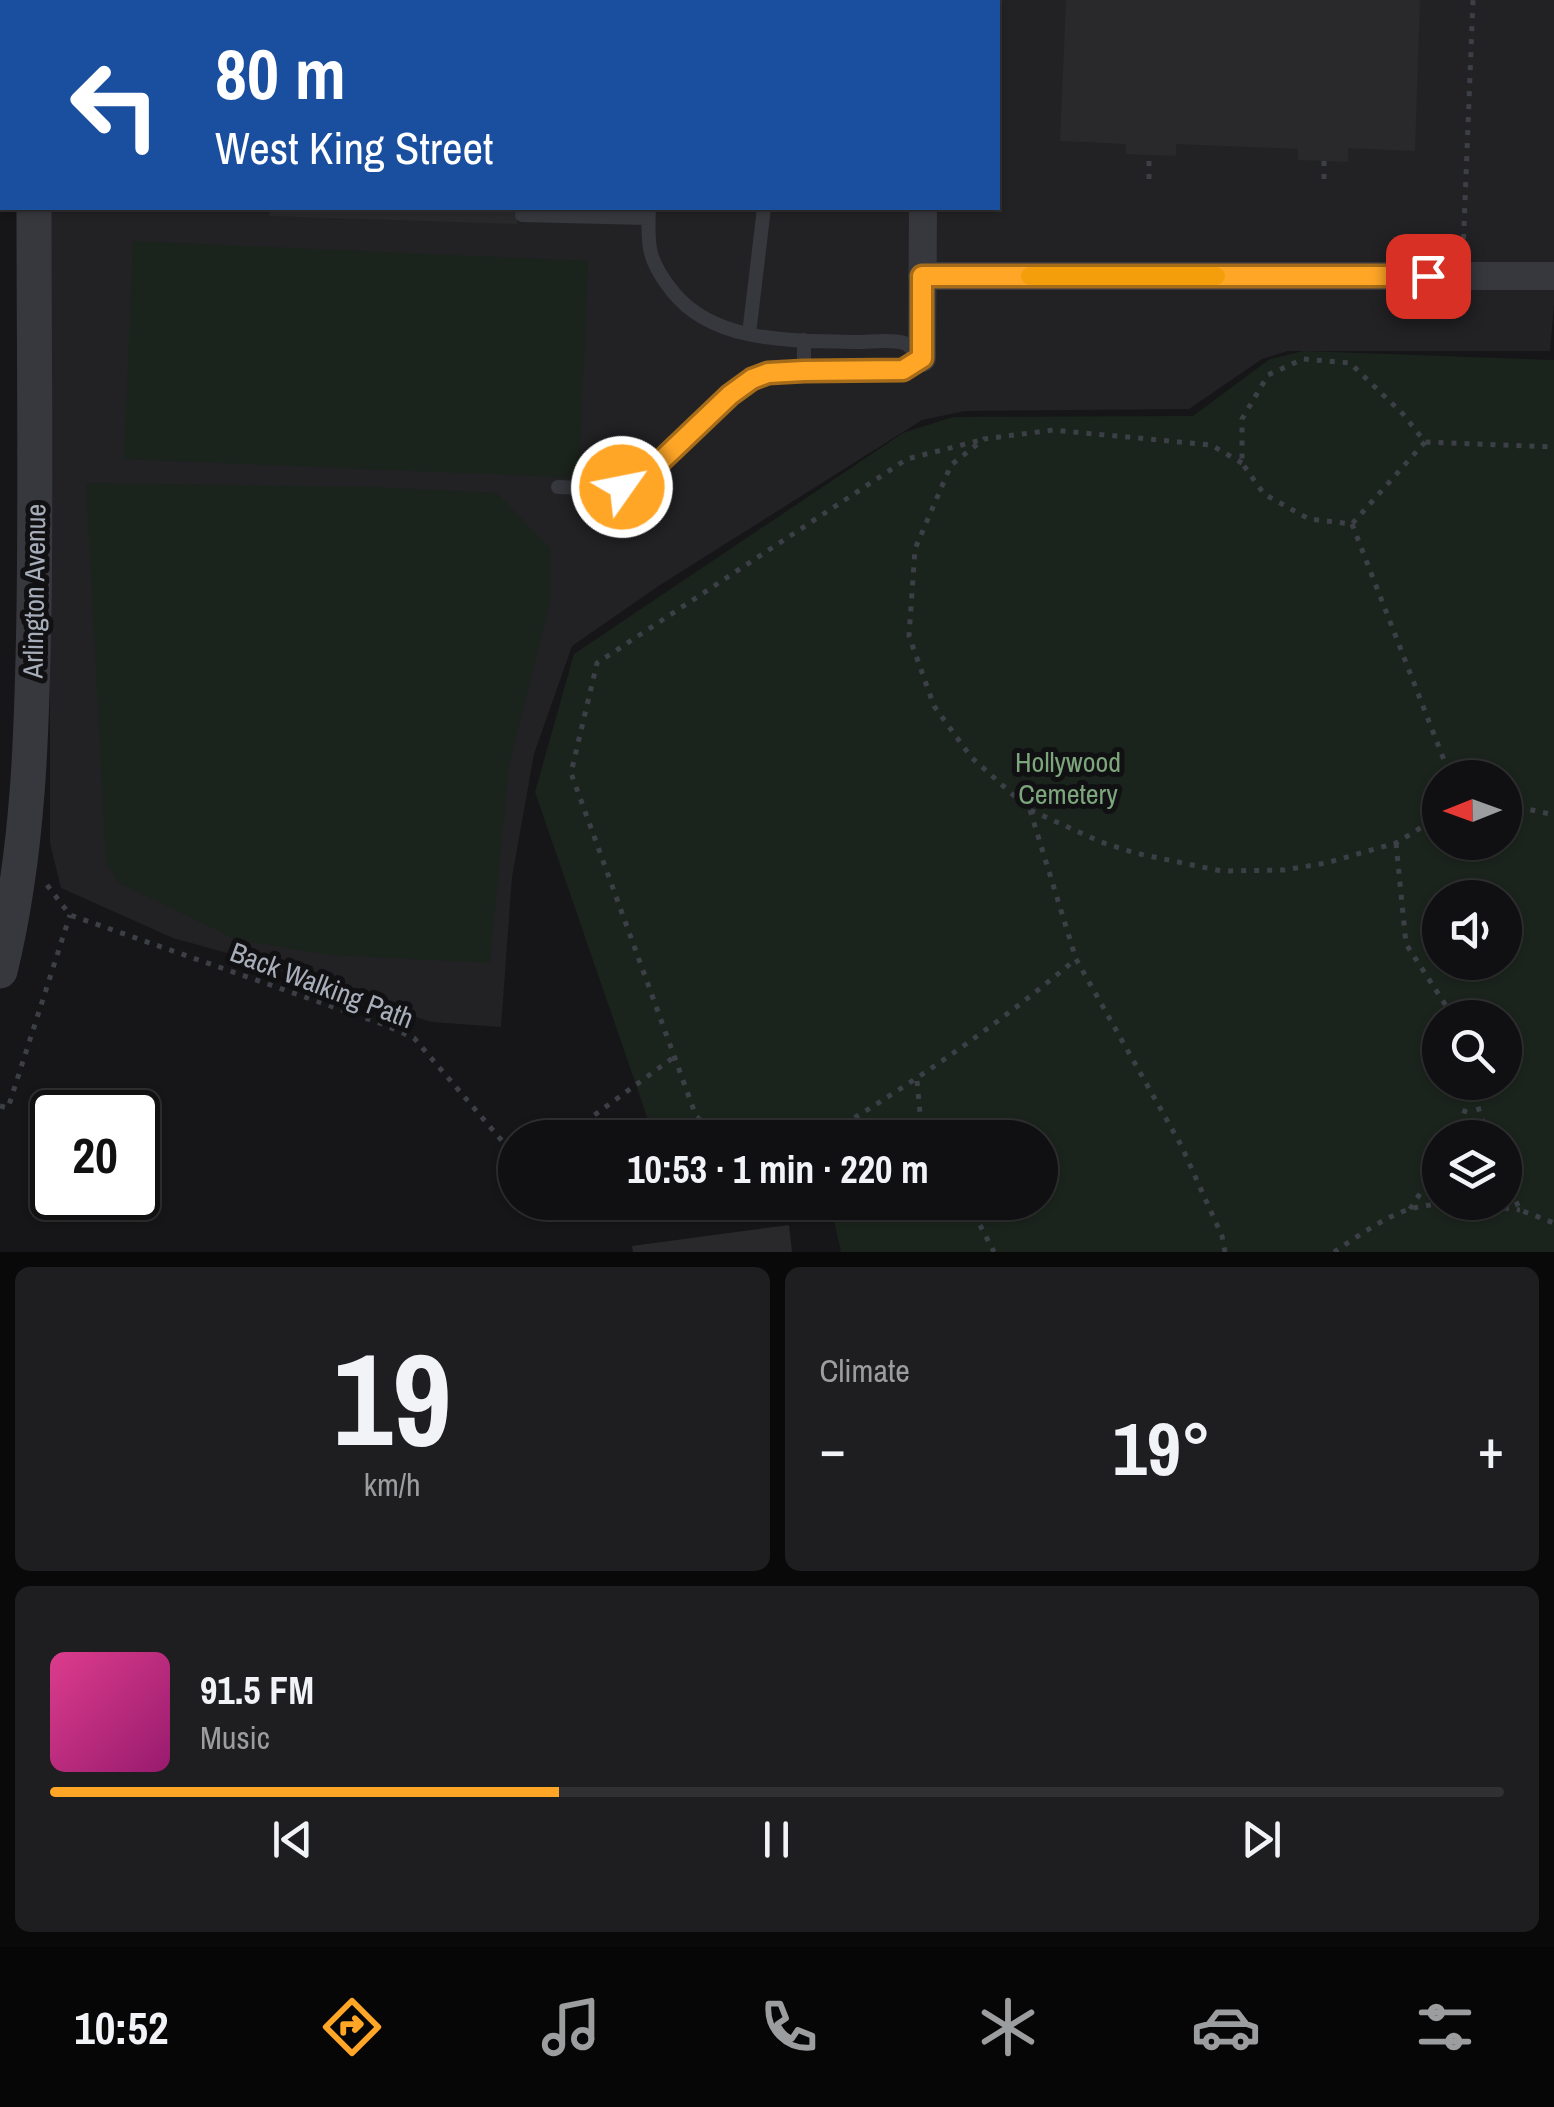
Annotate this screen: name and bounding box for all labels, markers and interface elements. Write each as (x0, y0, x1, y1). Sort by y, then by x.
text: 80 m (215, 27, 346, 121)
icon: left (50, 40, 180, 170)
text: West King Street (215, 117, 493, 178)
pin (1386, 234, 1471, 319)
icon: arrive (1401, 249, 1456, 304)
position arrow (570, 435, 674, 539)
street label: Arlington Avenue (13, 503, 55, 680)
park label: Hollywood Cemetery (1015, 743, 1121, 813)
north arrow (1422, 760, 1522, 860)
map controls (1422, 760, 1522, 1220)
button: sound (1422, 880, 1522, 980)
street label: Back Walking Path (225, 933, 419, 1037)
button: search (1422, 1000, 1522, 1100)
speed limit sign: 20 (30, 1090, 160, 1220)
button: layers (1422, 1120, 1522, 1220)
text: 10:53 · 1 min · 220 m (627, 1144, 929, 1195)
text: 19 (333, 1310, 452, 1486)
text: Climate (820, 1349, 910, 1392)
text: 19° (1113, 1397, 1211, 1498)
text: − (820, 1411, 846, 1485)
text: + (1478, 1411, 1504, 1485)
text: km/h (364, 1463, 421, 1506)
text: 91.5 FM (200, 1665, 314, 1716)
text: Music (200, 1716, 270, 1759)
icon: previous (265, 1812, 320, 1867)
icon: pause (749, 1812, 804, 1867)
icon: next (1234, 1812, 1289, 1867)
icon: directions (317, 1992, 387, 2062)
icon: music (536, 1992, 606, 2062)
icon: phone (754, 1992, 824, 2062)
icon: climate (973, 1992, 1043, 2062)
icon: car (1191, 1992, 1261, 2062)
icon: filters (1410, 1992, 1480, 2062)
text: 10:52 (74, 1997, 169, 2058)

